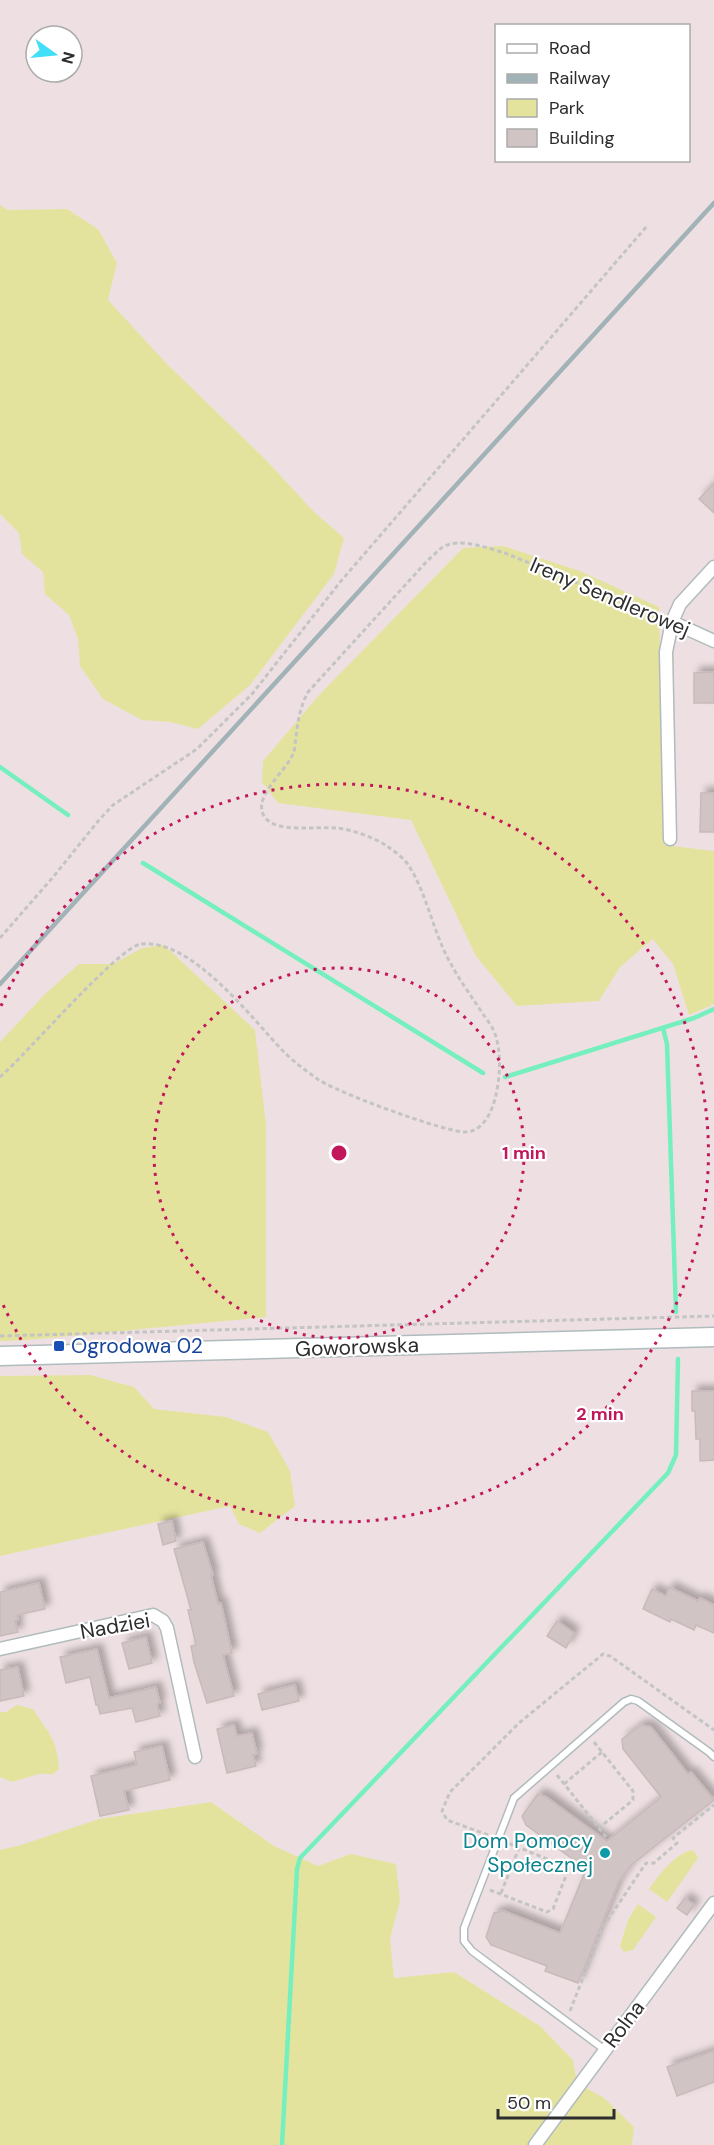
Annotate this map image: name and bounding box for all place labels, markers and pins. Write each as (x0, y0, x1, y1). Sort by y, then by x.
centre of rings (329, 1143, 349, 1163)
place label: Ogrodowa 02 (71, 1332, 203, 1360)
marker: Ogrodowa 02 (52, 1339, 66, 1353)
place label: Dom Pomocy Społecznej (463, 1827, 593, 1879)
marker: Dom Pomocy Społecznej (598, 1846, 612, 1860)

